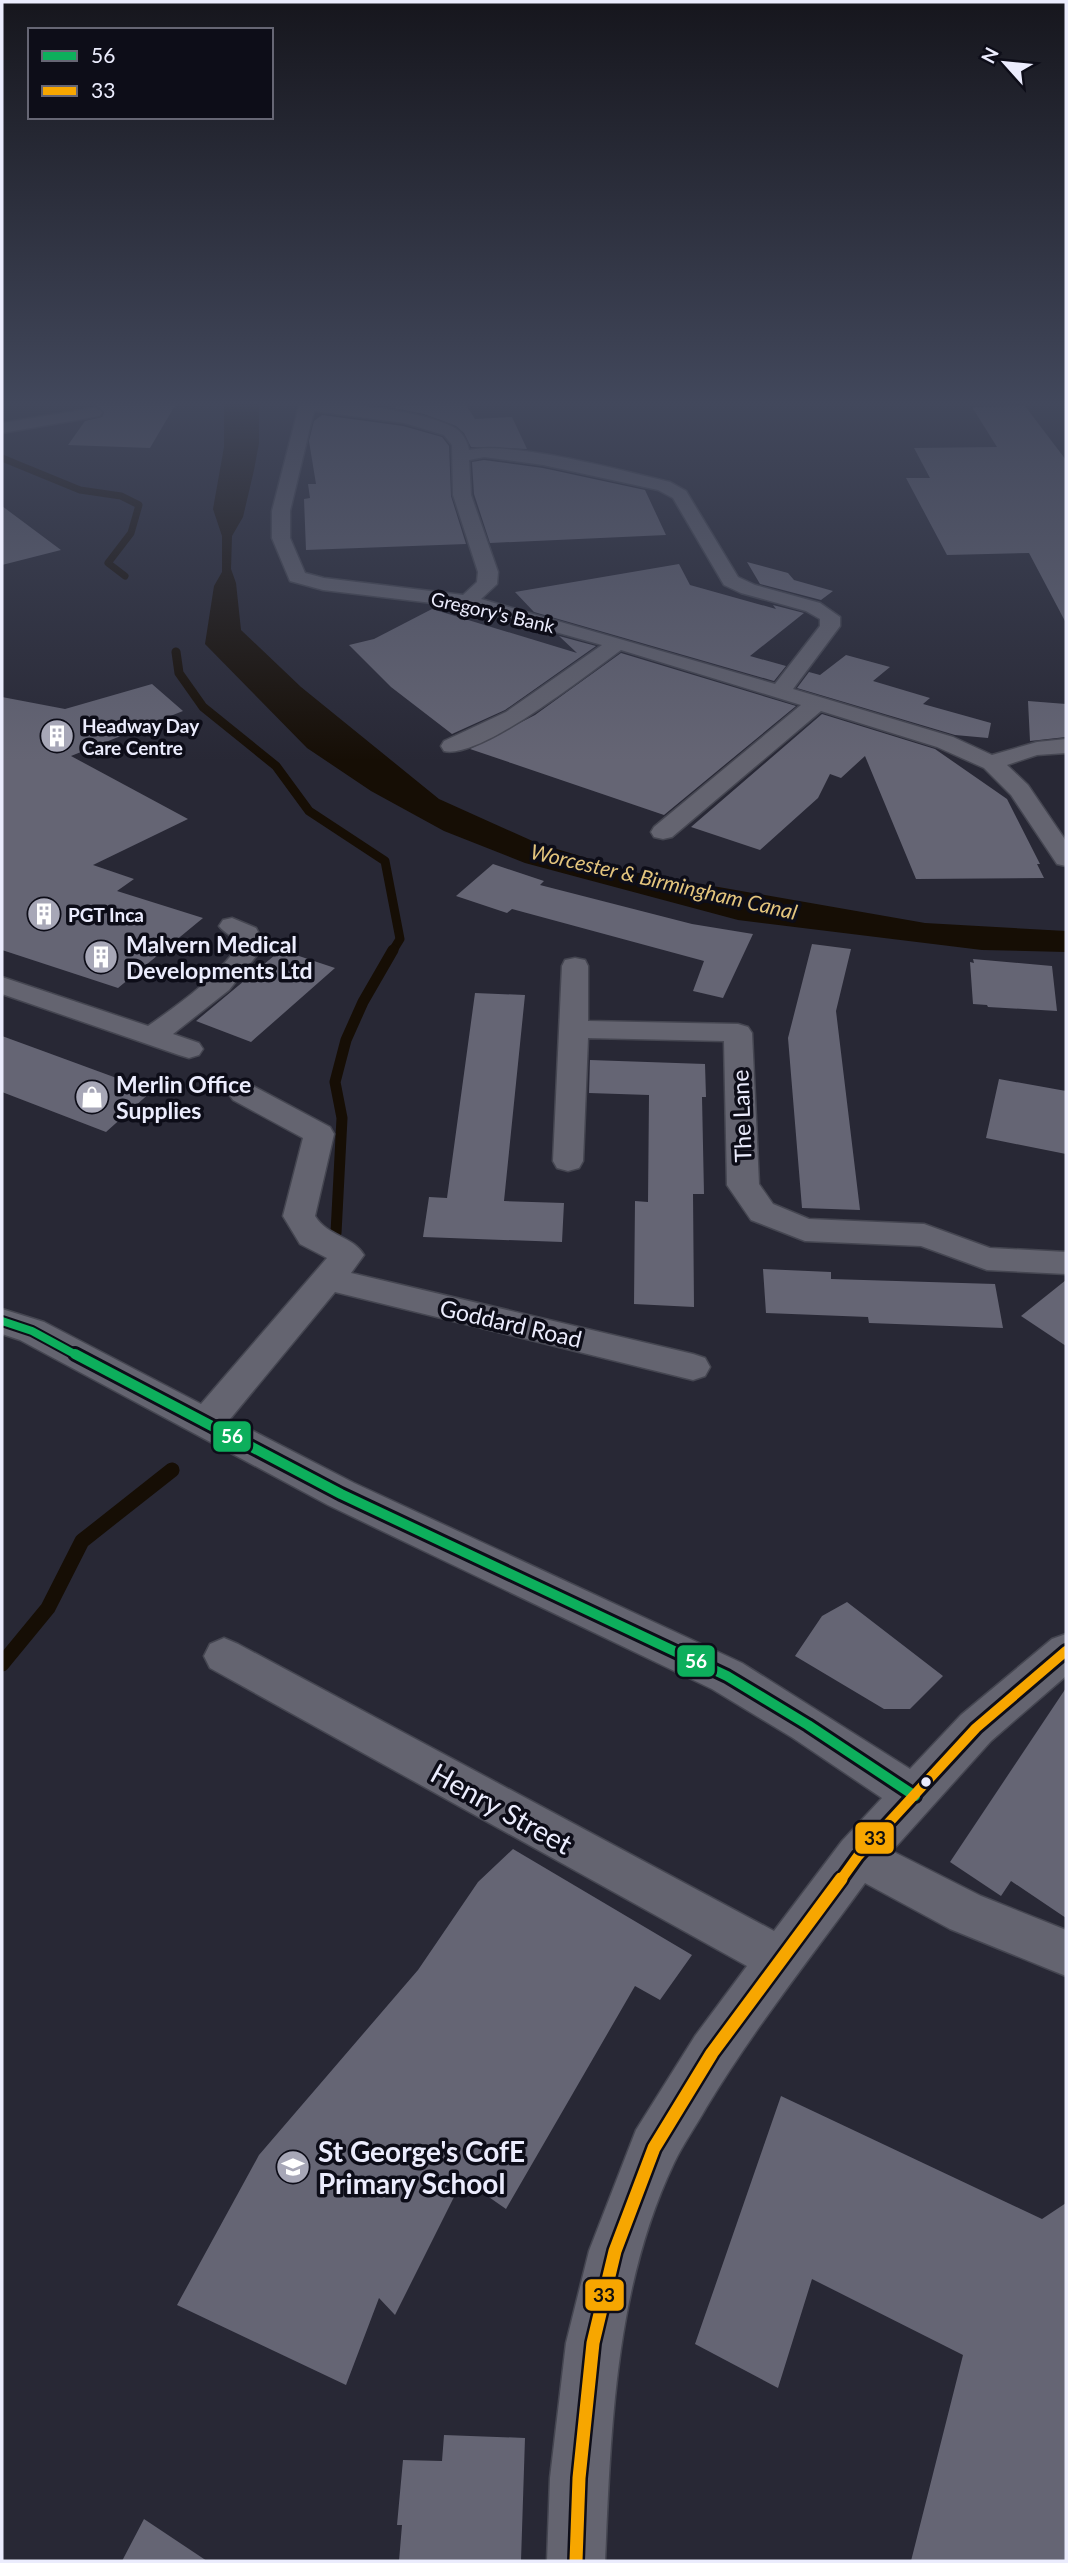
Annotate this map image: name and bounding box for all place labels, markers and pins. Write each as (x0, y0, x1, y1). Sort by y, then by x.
place label: Headway Day Care Centre (82, 714, 200, 759)
building icon: Headway Day Care Centre (38, 717, 76, 755)
building icon: PGT Inca (25, 895, 63, 933)
place label: PGT Inca (68, 903, 144, 926)
place label: Malvern Medical Developments Ltd (126, 930, 313, 984)
building icon: Malvern Medical Developments Ltd (82, 938, 120, 976)
place label: Merlin Office Supplies (116, 1070, 251, 1124)
shop icon: Merlin Office Supplies (73, 1078, 111, 1116)
unlabelled marker (919, 1775, 933, 1789)
place label: St George's CofE Primary School (318, 2134, 525, 2200)
school or university icon: St George's CofE Primary School (274, 2148, 312, 2186)

